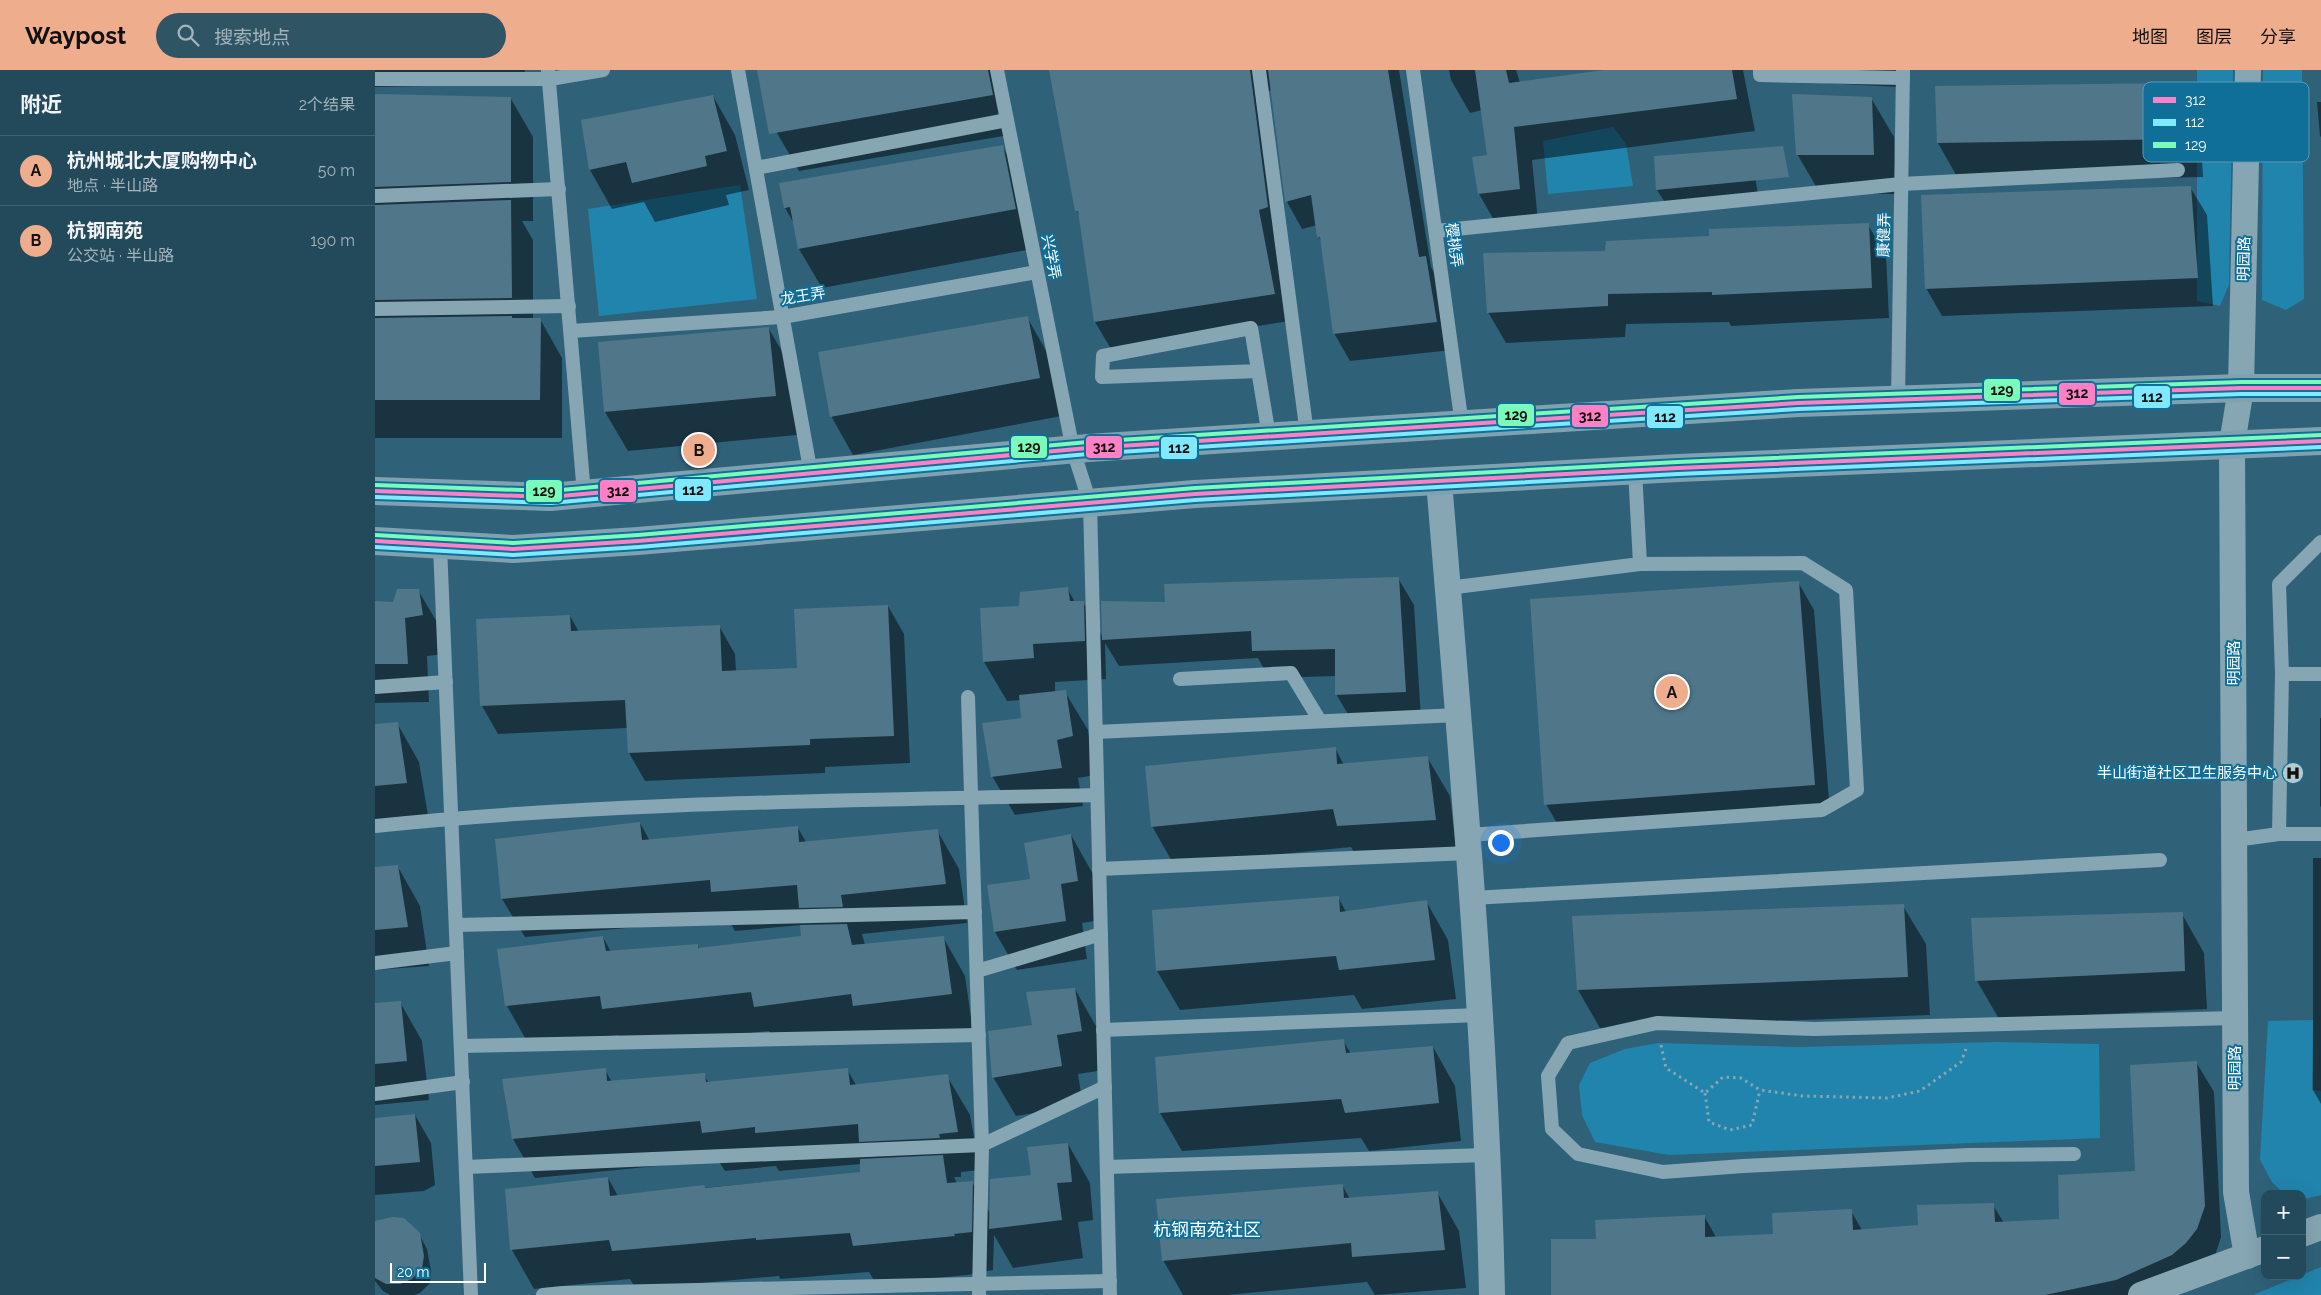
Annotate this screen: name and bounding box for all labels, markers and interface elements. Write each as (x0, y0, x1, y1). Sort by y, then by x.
search box (156, 13, 506, 58)
text: Waypost (25, 21, 126, 50)
icon: search (174, 21, 202, 49)
text: 搜索地点 (214, 26, 290, 48)
text: 地图 (2132, 26, 2168, 47)
text: 图层 (2196, 26, 2232, 47)
text: 分享 (2260, 26, 2296, 47)
legend (2143, 82, 2309, 162)
text: 附近 (20, 92, 62, 117)
text: 312 (2185, 92, 2206, 108)
text: 2个结果 (299, 95, 355, 114)
text: 112 (2185, 114, 2204, 130)
text: 129 (2185, 137, 2207, 153)
text: 杭州城北大厦购物中心 (67, 149, 257, 171)
text: A (31, 161, 41, 180)
text: 50 m (318, 161, 355, 180)
text: 地点 · 半山路 (67, 176, 158, 195)
street label: 康健弄 (1875, 212, 1893, 258)
text: 杭钢南苑 (67, 219, 143, 241)
street label: 樱桃弄 (1442, 221, 1466, 269)
text: B (31, 231, 41, 250)
text: 190 m (310, 231, 355, 250)
street label: 兴学弄 (1038, 233, 1064, 281)
street label: 明园路 (2235, 236, 2253, 282)
text: 公交站 · 半山路 (67, 246, 174, 265)
street label: 龙王弄 (779, 284, 827, 308)
line badge: 129 (1983, 378, 2021, 402)
text: 129 (1990, 382, 2014, 398)
line badge: 312 (2058, 382, 2096, 406)
text: 312 (2066, 385, 2088, 401)
line badge: 112 (2133, 385, 2171, 409)
text: 112 (2141, 389, 2163, 405)
line badge: 129 (1497, 403, 1535, 427)
line badge: 312 (1571, 404, 1609, 428)
line badge: 112 (1646, 405, 1684, 429)
text: 129 (1504, 407, 1528, 423)
text: 312 (1579, 408, 1601, 424)
text: 112 (1654, 409, 1676, 425)
pin: B (683, 431, 715, 469)
line badge: 129 (1010, 435, 1048, 459)
line badge: 312 (1085, 435, 1123, 459)
line badge: 112 (1160, 436, 1198, 460)
text: 129 (1017, 439, 1041, 455)
text: 312 (1093, 439, 1115, 455)
text: 112 (1168, 440, 1190, 456)
line badge: 112 (674, 478, 712, 502)
line badge: 129 (525, 479, 563, 503)
line badge: 312 (599, 479, 637, 503)
text: 112 (682, 482, 704, 498)
text: 129 (532, 483, 556, 499)
text: 312 (607, 483, 629, 499)
street label: 明园路 (2225, 640, 2243, 686)
pin: A (1656, 673, 1688, 711)
hospital icon: 半山街道社区卫生服务中心 (2281, 761, 2305, 785)
place label: 半山街道社区卫生服务中心 (2097, 764, 2277, 782)
your location (1488, 830, 1514, 856)
street label: 明园路 (2226, 1045, 2244, 1091)
map controls (2261, 1190, 2306, 1280)
button: + (2261, 1190, 2306, 1235)
district label: 杭钢南苑社区 (1153, 1219, 1261, 1240)
button: − (2261, 1235, 2306, 1280)
scale bar (390, 1260, 486, 1283)
text: 20 m (397, 1264, 429, 1280)

